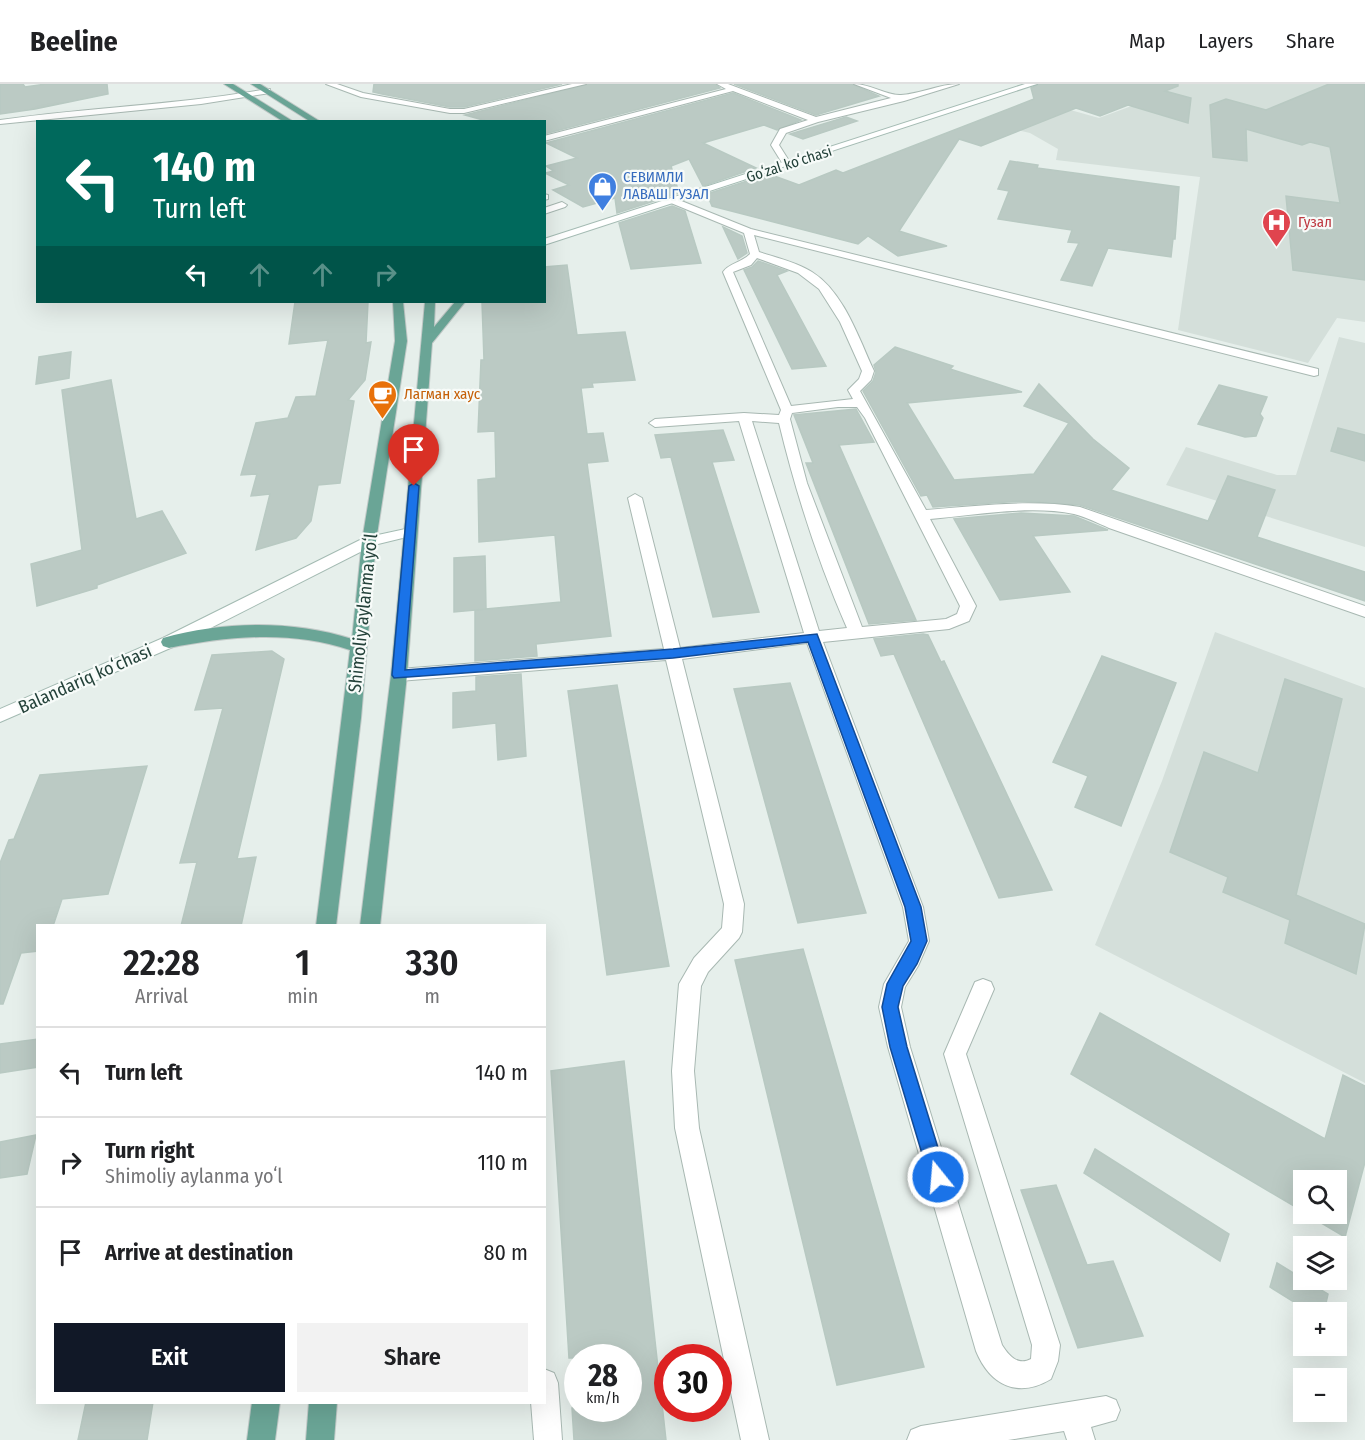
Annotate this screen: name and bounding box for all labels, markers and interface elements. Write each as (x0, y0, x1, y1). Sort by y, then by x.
text: Beeline (30, 25, 118, 58)
text: Map (1129, 28, 1165, 54)
text: Layers (1198, 28, 1253, 54)
text: Share (1286, 28, 1335, 54)
text: 140 m (153, 142, 256, 192)
street label: Goʻzal koʻchasi (744, 142, 834, 186)
icon: left (54, 144, 132, 222)
place label: СЕВИМЛИ ЛАВАШ ГУЗАЛ (623, 168, 709, 203)
shop icon: СЕВИМЛИ ЛАВАШ ГУЗАЛ (586, 170, 618, 212)
text: Turn left (153, 193, 246, 225)
hospital icon: Гузал (1261, 206, 1293, 248)
place label: Гузал (1298, 213, 1332, 231)
icon: left (180, 258, 213, 291)
icon: ahead (243, 258, 276, 291)
icon: ahead (306, 258, 339, 291)
icon: right (369, 258, 402, 291)
cafe icon: Лагман хаус (367, 378, 399, 420)
place label: Лагман хаус (404, 385, 481, 403)
pin (388, 424, 439, 486)
icon: arrive (397, 433, 430, 466)
street label: Shimoliy aylanma yoʻl (344, 532, 382, 694)
street label: Balandariq koʻchasi (15, 640, 155, 718)
text: 22:28 (123, 941, 200, 985)
text: 1 (295, 941, 310, 985)
text: 330 (406, 941, 459, 985)
text: Arrival (135, 984, 188, 1008)
text: min (287, 984, 318, 1008)
text: m (424, 984, 440, 1008)
icon: left (54, 1056, 87, 1089)
text: Turn left (105, 1059, 183, 1086)
text: 140 m (475, 1059, 528, 1086)
text: Turn right (105, 1137, 194, 1164)
position arrow (906, 1145, 970, 1209)
icon: right (54, 1146, 87, 1179)
text: 110 m (478, 1149, 528, 1176)
text: Shimoliy aylanma yoʻl (105, 1164, 282, 1188)
map controls (1293, 1170, 1347, 1422)
button: search (1293, 1170, 1347, 1224)
icon: arrive (54, 1236, 87, 1269)
button: layers (1293, 1236, 1347, 1290)
text: Arrive at destination (105, 1239, 293, 1266)
text: 80 m (483, 1239, 528, 1266)
button: + (1293, 1302, 1347, 1356)
button: Exit (54, 1323, 285, 1392)
button: Share (297, 1323, 528, 1392)
speed limit sign: 30 (654, 1344, 732, 1422)
text: 28 (588, 1358, 618, 1394)
button: − (1293, 1368, 1347, 1422)
text: km/h (586, 1389, 620, 1407)

